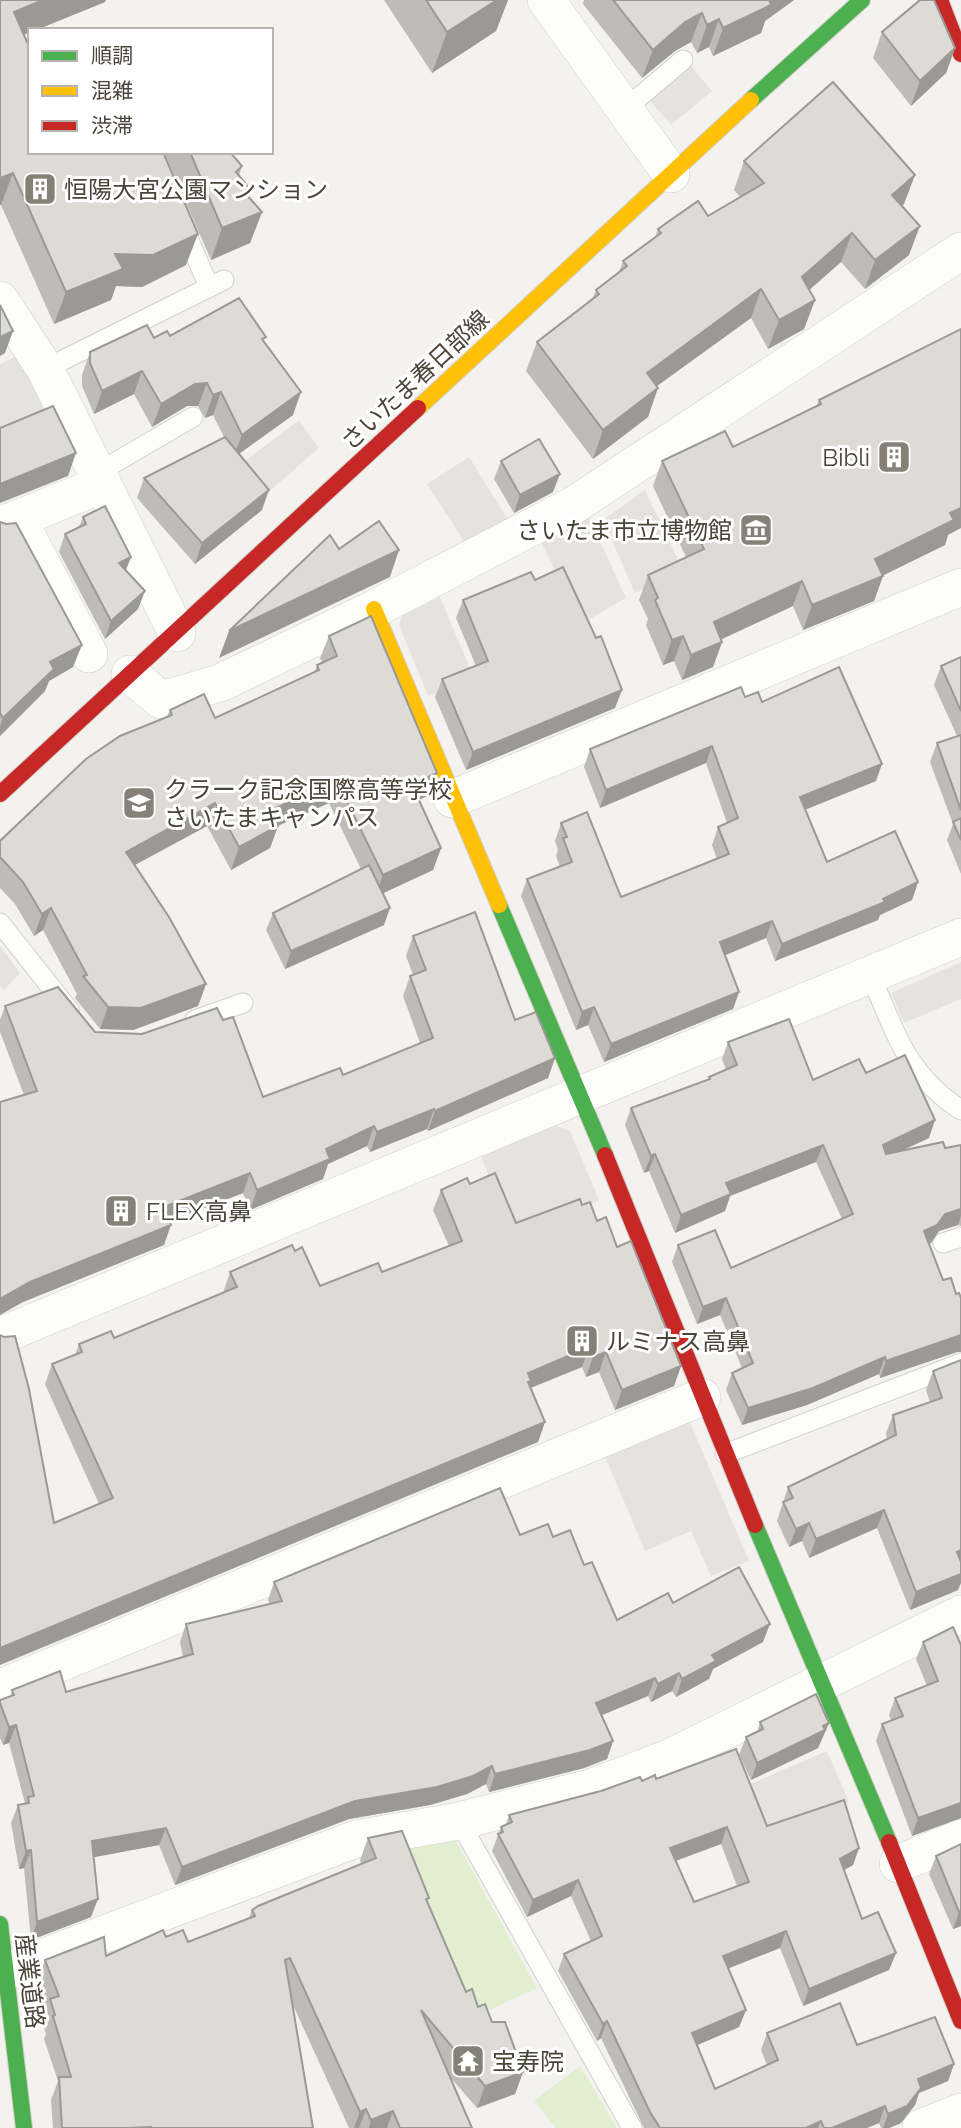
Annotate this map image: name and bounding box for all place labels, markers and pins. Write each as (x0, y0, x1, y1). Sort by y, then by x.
building icon: 恒陽大宮公園マンション (21, 170, 59, 208)
place label: 恒陽大宮公園マンション (64, 175, 328, 204)
building icon: Bibli (875, 438, 913, 476)
place label: Bibli (822, 443, 870, 472)
museum icon: さいたま市立博物館 (737, 511, 775, 549)
place label: さいたま市立博物館 (517, 516, 732, 545)
place label: クラーク記念国際高等学校 さいたまキャンパス (164, 775, 452, 832)
school or university icon: クラーク記念国際高等学校 さいたまキャンパス (120, 784, 158, 822)
building icon: FLEX高鼻 (102, 1192, 140, 1230)
place label: FLEX高鼻 (146, 1197, 252, 1226)
building icon: ルミナス高鼻 (563, 1322, 601, 1360)
place label: ルミナス高鼻 (606, 1327, 750, 1356)
temple icon: 宝寿院 (449, 2042, 487, 2080)
place label: 宝寿院 (492, 2047, 564, 2076)

